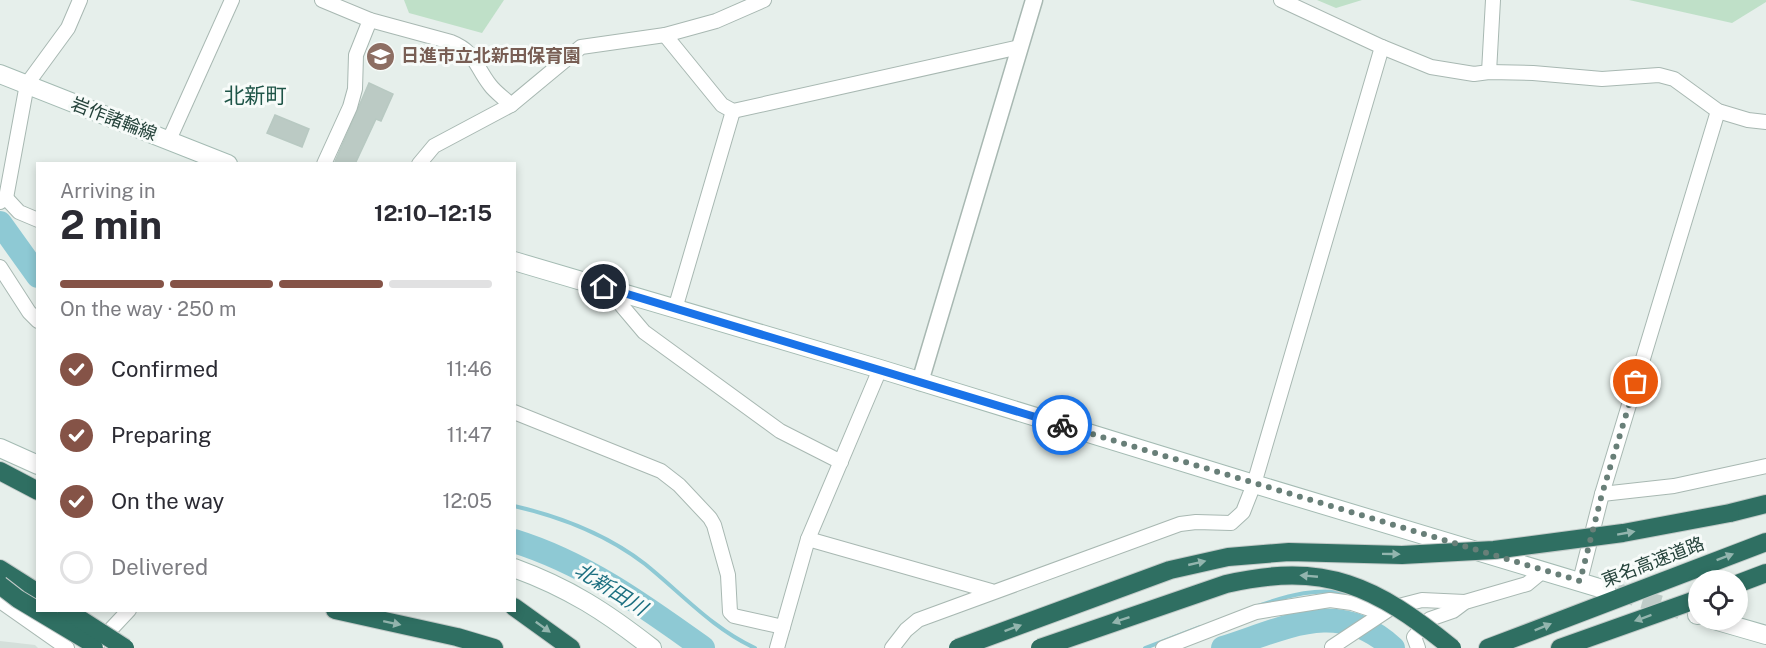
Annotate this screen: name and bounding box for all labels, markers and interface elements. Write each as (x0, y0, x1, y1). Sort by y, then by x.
school or university icon: 日進市立北新田保育園 (364, 40, 396, 72)
place label: 日進市立北新田保育園 (401, 45, 581, 66)
district label: 北新町 (224, 83, 287, 108)
street label: 岩作諸輪線 (68, 93, 160, 144)
text: Arriving in (60, 179, 155, 203)
text: 12:10–12:15 (374, 200, 492, 226)
text: 2 min (60, 202, 162, 248)
pin (578, 261, 629, 312)
icon: home (587, 270, 620, 303)
text: On the way · 250 m (60, 297, 236, 321)
icon: check (60, 353, 93, 386)
text: Confirmed (111, 356, 218, 382)
pin (1610, 356, 1661, 407)
text: 11:46 (446, 357, 492, 381)
icon: bag (1619, 365, 1652, 398)
courier (1032, 395, 1092, 455)
icon: bike (1046, 409, 1079, 442)
icon: check (60, 419, 93, 452)
text: Preparing (111, 422, 212, 448)
text: 11:47 (447, 423, 492, 447)
icon: check (60, 485, 93, 518)
text: On the way (111, 488, 224, 514)
text: 12:05 (442, 489, 492, 513)
one-way arrow (1617, 528, 1636, 537)
street label: 東名高速道路 (1599, 532, 1707, 591)
one-way arrow (1381, 550, 1400, 559)
one-way arrow (1716, 552, 1734, 561)
text: Delivered (111, 554, 208, 580)
water label: 北新田川 (571, 558, 653, 621)
one-way arrow (1187, 558, 1206, 568)
map controls (1688, 570, 1748, 630)
button: locate (1688, 570, 1748, 630)
one-way arrow (1299, 571, 1318, 581)
one-way arrow (1634, 614, 1652, 624)
one-way arrow (1112, 616, 1130, 626)
one-way arrow (383, 619, 402, 628)
one-way arrow (535, 621, 551, 633)
one-way arrow (1534, 621, 1552, 631)
one-way arrow (1004, 622, 1022, 632)

